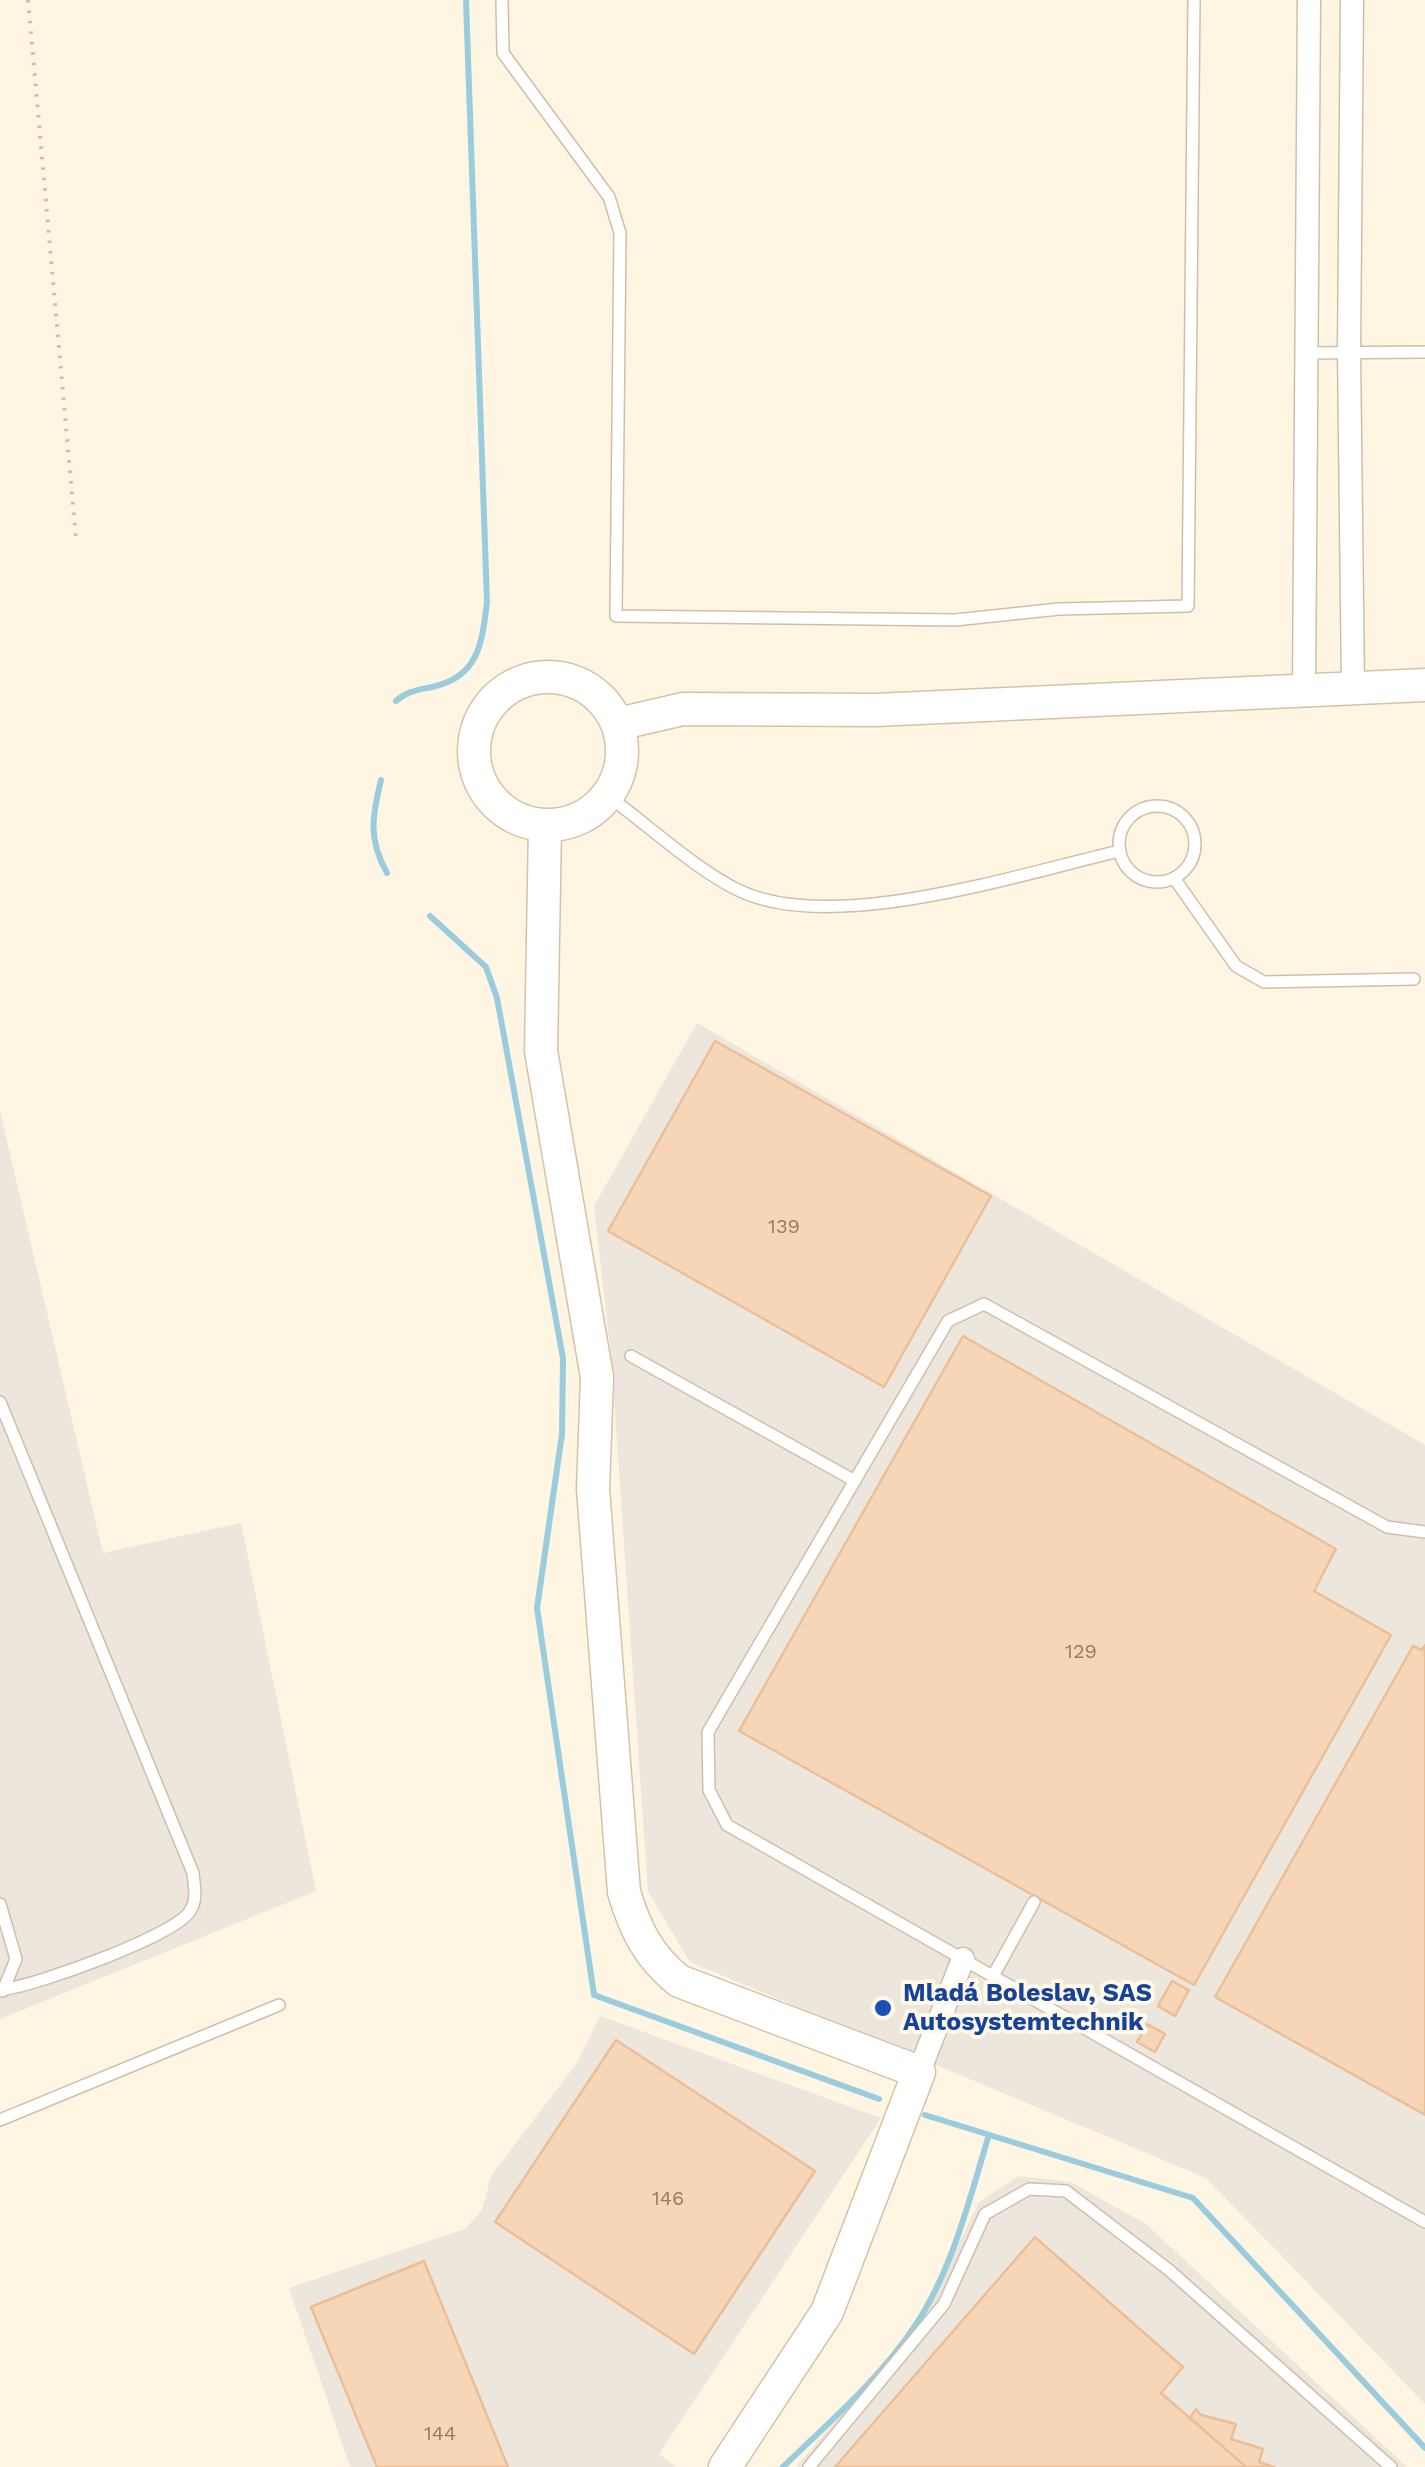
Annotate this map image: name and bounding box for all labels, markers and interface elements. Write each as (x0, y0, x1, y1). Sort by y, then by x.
house number: 139 (768, 1215, 800, 1239)
house number: 129 (1065, 1640, 1097, 1664)
place label: Mladá Boleslav, SAS Autosystemtechnik (903, 1979, 1152, 2038)
marker: Mladá Boleslav, SAS Autosystemtechnik (872, 1997, 894, 2019)
house number: 146 (652, 2187, 684, 2211)
house number: 144 (424, 2422, 456, 2446)

